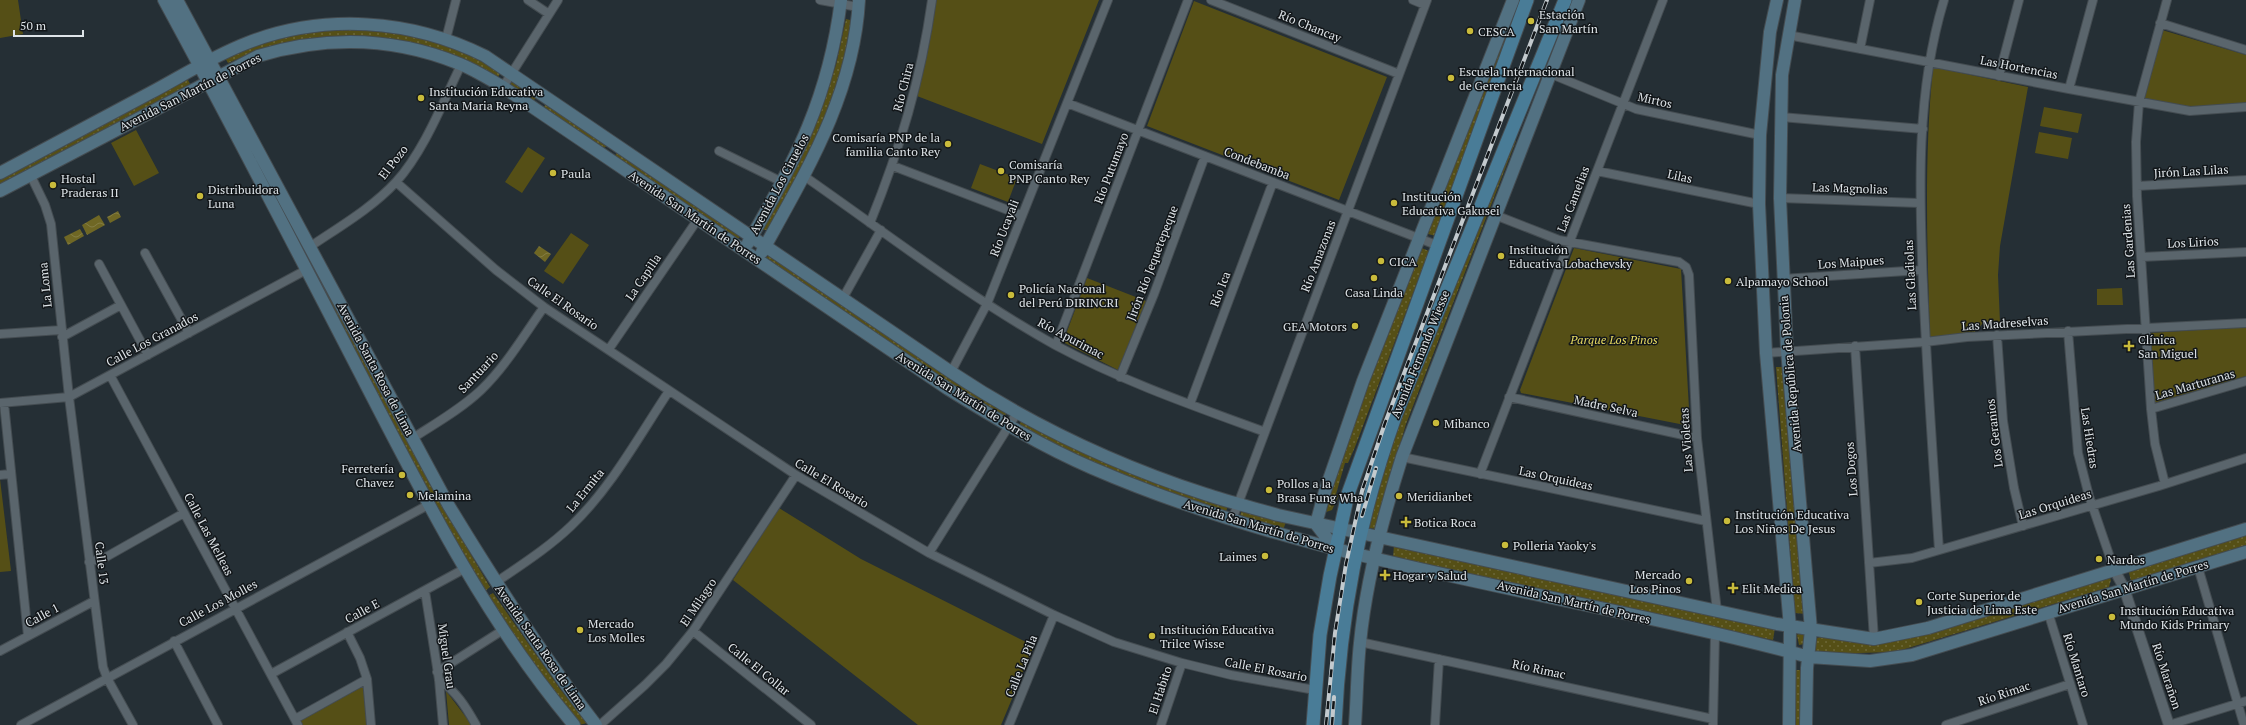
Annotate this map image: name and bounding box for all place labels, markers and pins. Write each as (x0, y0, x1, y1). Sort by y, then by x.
place label: Estación San Martín (1539, 7, 1598, 36)
marker: Estación San Martín (1526, 16, 1536, 26)
place label: CESCA (1478, 24, 1516, 39)
marker: CESCA (1465, 26, 1475, 36)
place label: Escuela Internacional de Gerencia (1459, 64, 1575, 93)
marker: Escuela Internacional de Gerencia (1446, 73, 1456, 83)
place label: Institución Educativa Santa Maria Reyna (429, 84, 543, 113)
marker: Institución Educativa Santa Maria Reyna (416, 93, 426, 103)
place label: Comisaría PNP de la familia Canto Rey (832, 130, 941, 159)
marker: Comisaría PNP de la familia Canto Rey (943, 139, 953, 149)
place label: Comisaría PNP Canto Rey (1009, 157, 1090, 186)
place label: Paula (561, 166, 591, 181)
marker: Comisaría PNP Canto Rey (996, 166, 1006, 176)
marker: Paula (548, 168, 558, 178)
place label: Hostal Praderas II (61, 171, 119, 200)
marker: Hostal Praderas II (48, 180, 58, 190)
place label: Distribuidora Luna (208, 182, 279, 211)
place label: Institución Educativa Gakusei (1402, 189, 1500, 218)
marker: Distribuidora Luna (195, 191, 205, 201)
marker: Institución Educativa Gakusei (1389, 198, 1399, 208)
place label: Institución Educativa Lobachevsky (1509, 242, 1633, 271)
marker: Institución Educativa Lobachevsky (1496, 251, 1506, 261)
place label: CICA (1389, 254, 1417, 269)
marker: CICA (1376, 256, 1386, 266)
marker: Casa Linda (1369, 273, 1379, 283)
place label: Alpamayo School (1736, 274, 1829, 289)
marker: Alpamayo School (1723, 276, 1733, 286)
place label: Policía Nacional del Perú DIRINCRI (1019, 281, 1118, 310)
place label: Casa Linda (1345, 285, 1403, 300)
marker: Policía Nacional del Perú DIRINCRI (1006, 290, 1016, 300)
place label: GEA Motors (1283, 319, 1347, 334)
marker: GEA Motors (1350, 321, 1360, 331)
place label: Clínica San Miguel (2138, 332, 2198, 361)
marker: Clínica San Miguel (2123, 340, 2135, 352)
place label: Mibanco (1444, 416, 1490, 431)
marker: Mibanco (1431, 418, 1441, 428)
place label: Ferretería Chavez (341, 461, 394, 490)
marker: Ferretería Chavez (397, 470, 407, 480)
place label: Pollos a la Brasa Fung Wha (1277, 476, 1363, 505)
marker: Pollos a la Brasa Fung Wha (1264, 485, 1274, 495)
place label: Melamina (418, 488, 471, 503)
place label: Meridianbet (1407, 489, 1473, 504)
marker: Melamina (405, 490, 415, 500)
marker: Meridianbet (1394, 491, 1404, 501)
place label: Institución Educativa Los Niños De Jesus (1735, 507, 1849, 536)
place label: Botica Roca (1414, 515, 1476, 530)
marker: Institución Educativa Los Niños De Jesus (1722, 516, 1732, 526)
marker: Botica Roca (1401, 517, 1411, 527)
place label: Polleria Yaoky's (1513, 538, 1596, 553)
marker: Polleria Yaoky's (1500, 540, 1510, 550)
place label: Laimes (1219, 549, 1257, 564)
marker: Laimes (1260, 551, 1270, 561)
place label: Nardos (2107, 552, 2145, 567)
marker: Nardos (2094, 554, 2104, 564)
place label: Mercado Los Pinos (1630, 567, 1681, 596)
place label: Hogar y Salud (1393, 568, 1467, 583)
marker: Hogar y Salud (1380, 570, 1390, 580)
marker: Mercado Los Pinos (1684, 576, 1694, 586)
place label: Elit Medica (1742, 581, 1802, 596)
marker: Elit Medica (1727, 582, 1739, 594)
place label: Corte Superior de Justicia de Lima Este (1927, 588, 2037, 617)
marker: Corte Superior de Justicia de Lima Este (1914, 597, 1924, 607)
place label: Institución Educativa Mundo Kids Primary (2120, 603, 2234, 632)
marker: Institución Educativa Mundo Kids Primary (2107, 612, 2117, 622)
place label: Mercado Los Molles (588, 616, 645, 645)
place label: Institución Educativa Trilce Wisse (1160, 622, 1274, 651)
marker: Mercado Los Molles (575, 625, 585, 635)
marker: Institución Educativa Trilce Wisse (1147, 631, 1157, 641)

